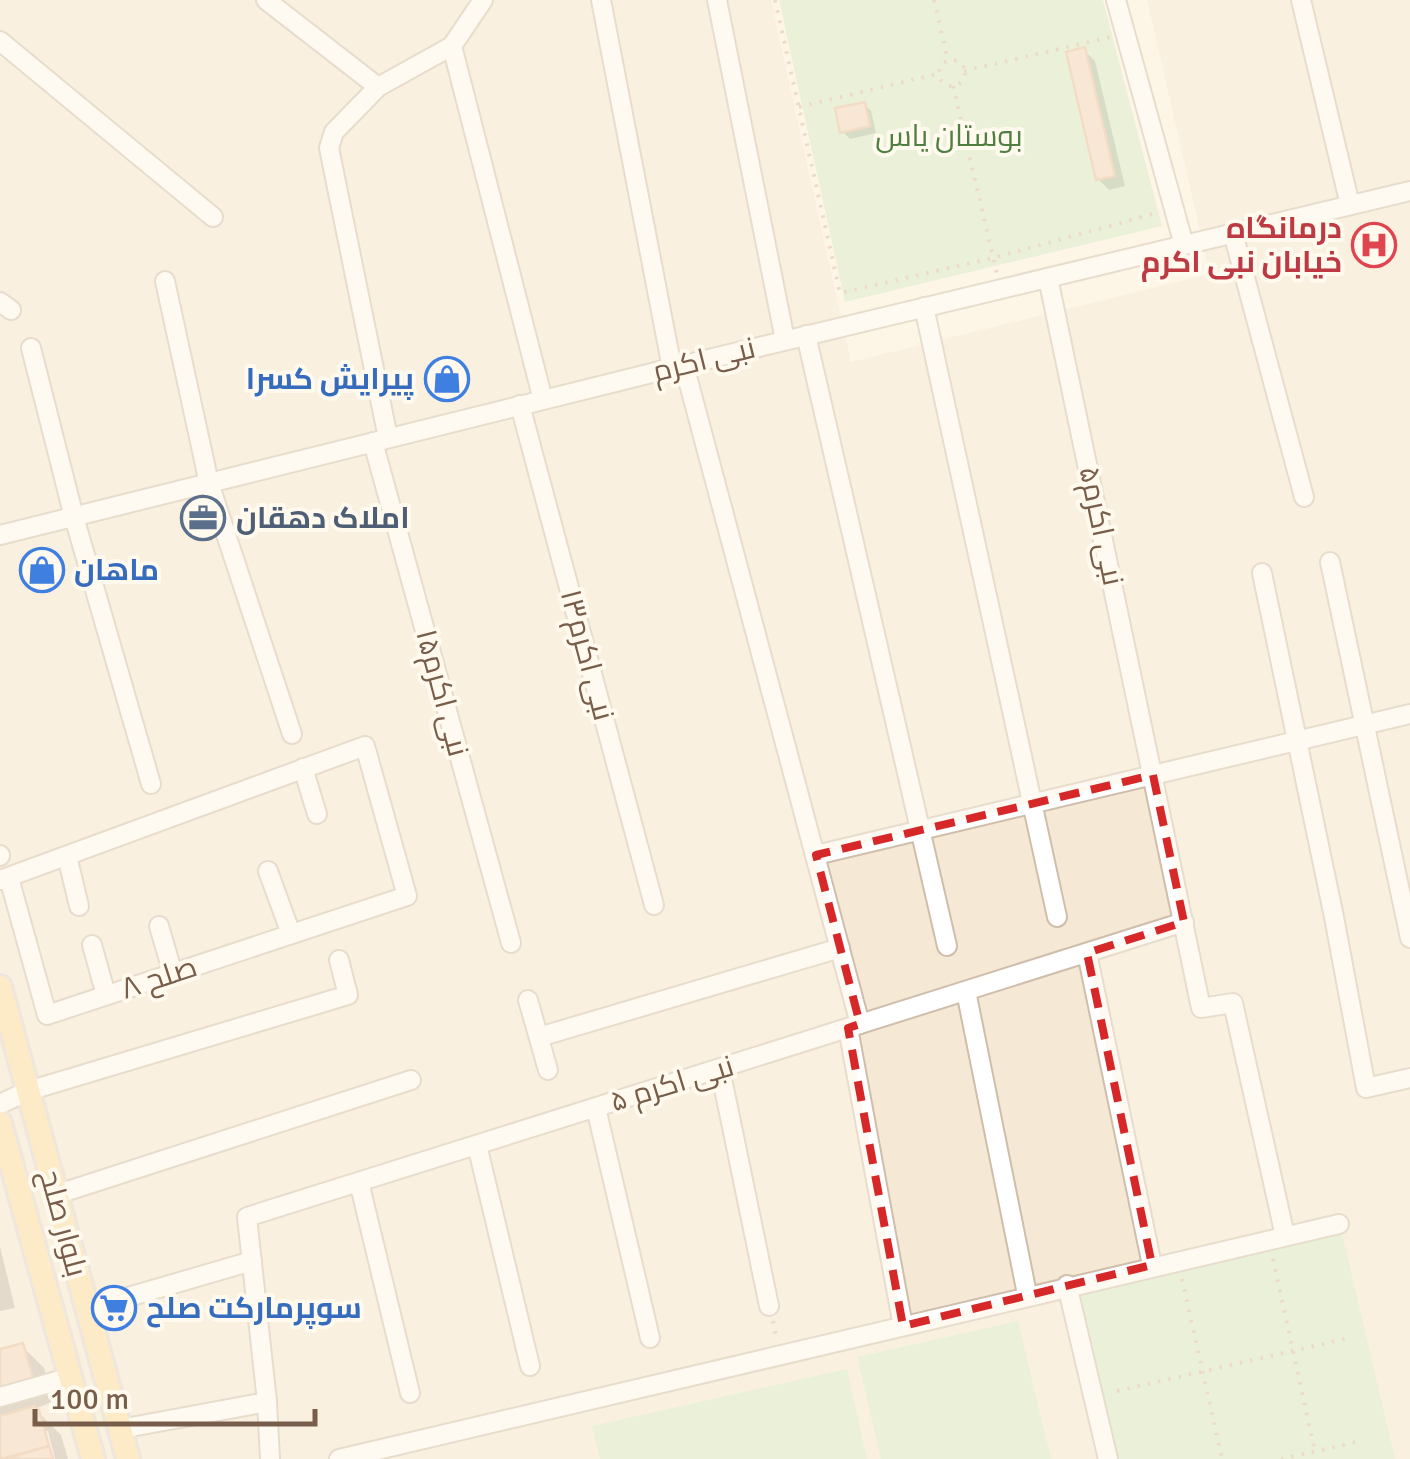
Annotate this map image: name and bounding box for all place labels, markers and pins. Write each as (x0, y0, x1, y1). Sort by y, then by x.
place label: درمانگاه خیابان نبی اکرم (1141, 210, 1342, 282)
hospital icon: درمانگاه خیابان نبی اکرم (1351, 222, 1397, 268)
shop icon: پیرایش کسرا (424, 356, 470, 402)
place label: پیرایش کسرا (246, 361, 414, 400)
office icon: املاک دهقان (180, 495, 226, 541)
place label: املاک دهقان (236, 500, 410, 537)
shop icon: ماهان (19, 547, 65, 593)
place label: ماهان (74, 552, 159, 589)
supermarket icon: سوپرمارکت صلح (91, 1285, 137, 1331)
place label: سوپرمارکت صلح (146, 1290, 362, 1329)

